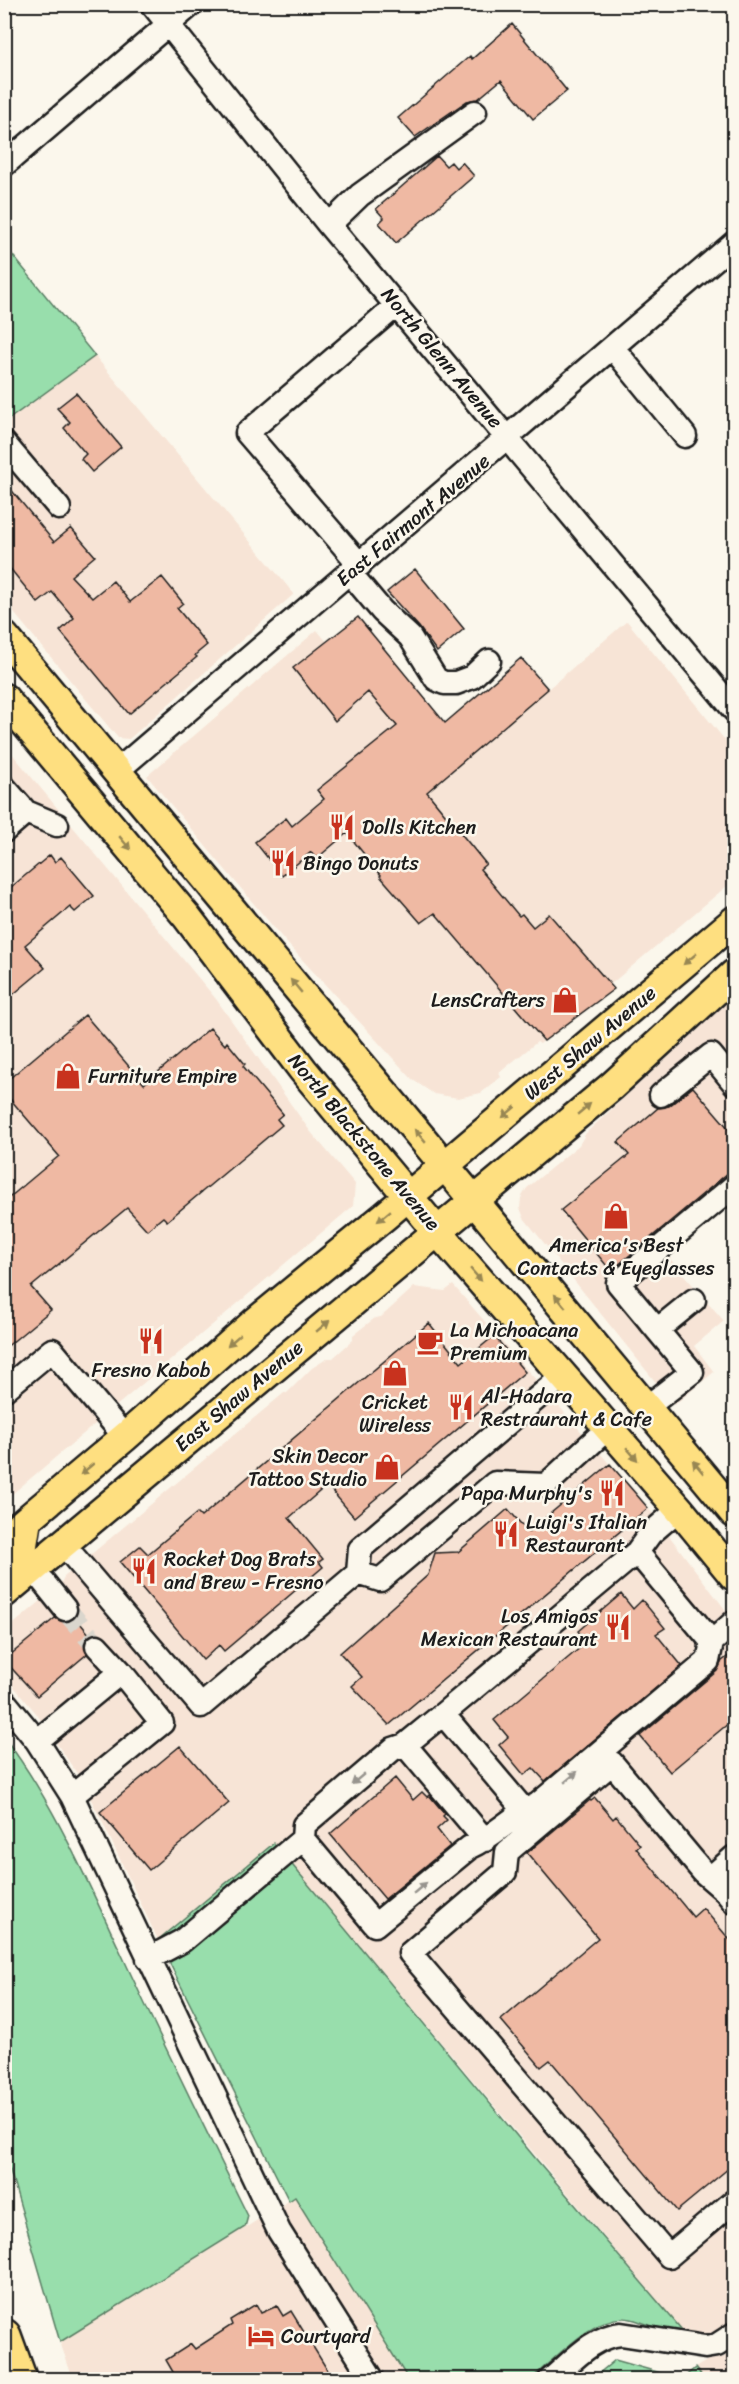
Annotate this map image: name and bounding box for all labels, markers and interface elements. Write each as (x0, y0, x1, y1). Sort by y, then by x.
street label: North Glenn Avenue (372, 279, 512, 437)
street label: East Fairmont Avenue (328, 445, 498, 595)
place label: Dolls Kitchen (362, 810, 476, 845)
restaurant icon: Dolls Kitchen (327, 812, 357, 842)
one-way arrow (118, 835, 131, 850)
place label: Bingo Donuts (303, 846, 420, 881)
restaurant icon: Bingo Donuts (268, 848, 298, 878)
one-way arrow (683, 952, 698, 965)
street label: West Shaw Avenue (516, 977, 664, 1109)
one-way arrow (289, 978, 302, 994)
place label: LensCrafters (431, 983, 546, 1018)
shop icon: LensCrafters (550, 985, 580, 1015)
street label: North Blackstone Avenue (279, 1045, 449, 1239)
place label: Furniture Empire (88, 1059, 237, 1094)
shop icon: Furniture Empire (53, 1061, 83, 1091)
one-way arrow (576, 1103, 592, 1116)
one-way arrow (502, 1105, 517, 1118)
one-way arrow (414, 1128, 427, 1144)
shop icon: America's Best Contacts & Eyeglasses (601, 1201, 631, 1231)
one-way arrow (376, 1210, 392, 1223)
place label: America's Best Contacts & Eyeglasses (518, 1228, 715, 1286)
one-way arrow (469, 1268, 483, 1283)
one-way arrow (553, 1293, 566, 1309)
place label: La Michoacana Premium (450, 1313, 578, 1371)
one-way arrow (315, 1320, 330, 1333)
restaurant icon: Fresno Kabob (136, 1326, 166, 1356)
cafe icon: La Michoacana Premium (415, 1327, 445, 1357)
street label: East Shaw Avenue (166, 1331, 312, 1461)
one-way arrow (226, 1333, 241, 1347)
place label: Fresno Kabob (92, 1353, 211, 1388)
shop icon: Cricket Wireless (380, 1358, 410, 1388)
place label: Al-Hadara Restraurant & Cafe (480, 1379, 652, 1437)
place label: Cricket Wireless (359, 1385, 432, 1443)
restaurant icon: Al-Hadara Restraurant & Cafe (446, 1392, 476, 1422)
place label: Skin Decor Tattoo Studio (248, 1439, 369, 1497)
one-way arrow (625, 1446, 638, 1461)
shop icon: Skin Decor Tattoo Studio (372, 1452, 402, 1482)
one-way arrow (691, 1459, 704, 1475)
one-way arrow (80, 1462, 95, 1475)
place label: Papa Murphy's (461, 1476, 593, 1511)
restaurant icon: Papa Murphy's (597, 1478, 627, 1508)
place label: Luigi's Italian Restaurant (526, 1505, 647, 1563)
restaurant icon: Luigi's Italian Restaurant (491, 1519, 521, 1549)
place label: Rocket Dog Brats and Brew - Fresno (164, 1542, 324, 1600)
restaurant icon: Rocket Dog Brats and Brew - Fresno (129, 1556, 159, 1586)
place label: Los Amigos Mexican Restaurant (421, 1599, 599, 1657)
restaurant icon: Los Amigos Mexican Restaurant (603, 1612, 633, 1642)
one-way arrow (563, 1770, 579, 1783)
one-way arrow (351, 1772, 366, 1785)
one-way arrow (412, 1882, 427, 1895)
place label: Courtyard (281, 2319, 372, 2354)
hotel icon: Courtyard (246, 2321, 276, 2351)

